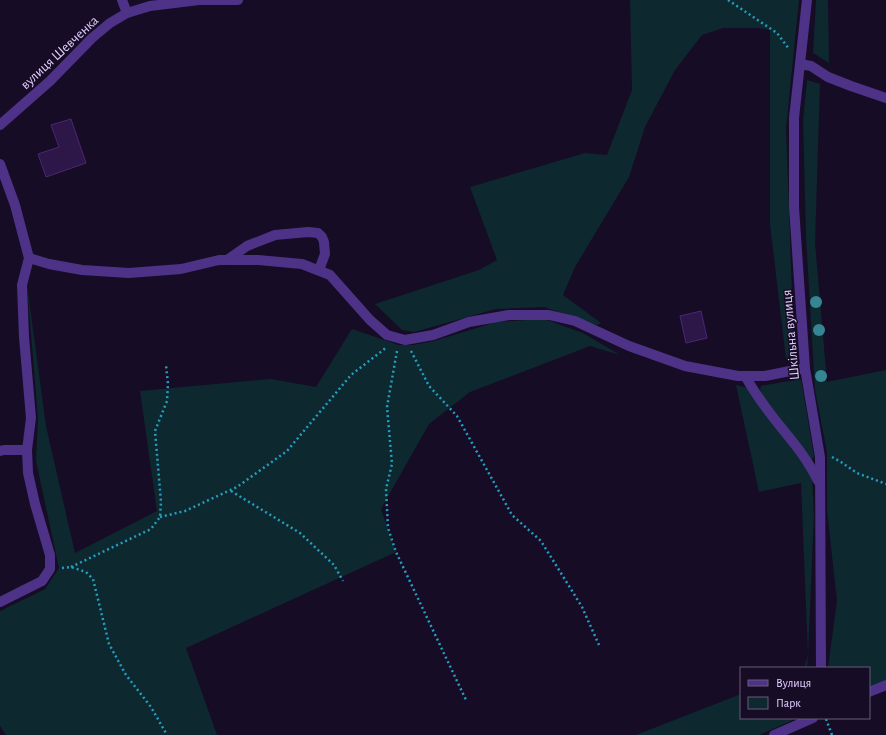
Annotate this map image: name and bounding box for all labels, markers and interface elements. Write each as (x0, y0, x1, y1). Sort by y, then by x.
street label: вулиця Шевченка (18, 13, 102, 92)
street label: Шкільна вулиця (780, 289, 802, 381)
legend (740, 667, 870, 719)
text: Вулиця (776, 677, 811, 690)
text: Парк (776, 697, 801, 709)

